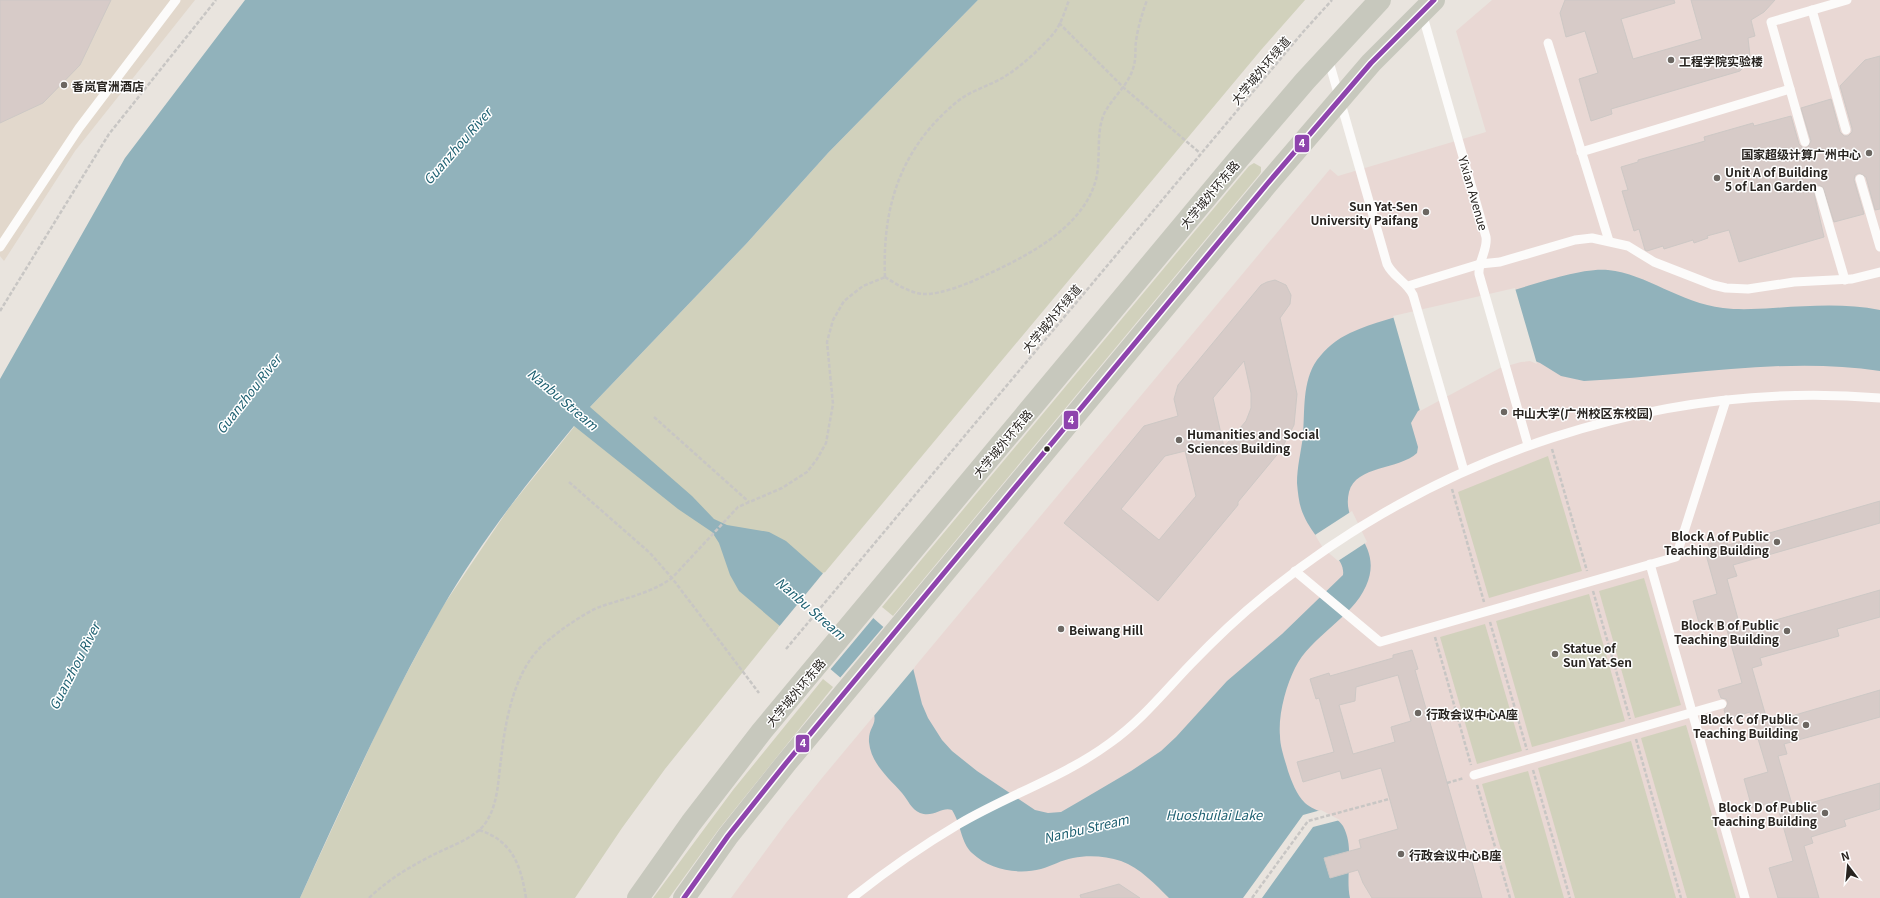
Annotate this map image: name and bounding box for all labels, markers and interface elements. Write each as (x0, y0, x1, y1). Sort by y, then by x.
street label: 大学城外环绿道 (1226, 32, 1294, 108)
place label: 工程学院实验楼 (1679, 52, 1763, 69)
marker: 工程学院实验楼 (1666, 55, 1676, 65)
place label: 香岚官洲酒店 (72, 77, 144, 94)
marker: 香岚官洲酒店 (59, 80, 69, 90)
water label: Guanzhou River (418, 102, 497, 188)
line badge: 4 (1294, 134, 1310, 153)
text: 4 (1299, 134, 1306, 150)
place label: 国家超级计算广州中心 (1741, 145, 1861, 162)
marker: 国家超级计算广州中心 (1864, 148, 1874, 158)
street label: Yixian Avenue (1455, 153, 1493, 233)
street label: 大学城外环东路 (1175, 156, 1243, 232)
place label: Unit A of Building 5 of Lan Garden (1725, 163, 1828, 194)
marker: Unit A of Building 5 of Lan Garden (1712, 173, 1722, 183)
place label: Sun Yat-Sen University Paifang (1310, 197, 1418, 228)
marker: Sun Yat-Sen University Paifang (1421, 207, 1431, 217)
street label: 大学城外环绿道 (1017, 280, 1085, 356)
water label: Guanzhou River (211, 349, 286, 438)
water label: Nanbu Stream (524, 364, 603, 435)
place label: 中山大学(广州校区东校园) (1512, 404, 1653, 421)
street label: 大学城外环东路 (968, 405, 1036, 481)
marker: 中山大学(广州校区东校园) (1499, 407, 1509, 417)
line badge: 4 (1063, 410, 1079, 430)
text: 4 (1068, 411, 1075, 427)
place label: Humanities and Social Sciences Building (1187, 425, 1319, 456)
marker: Humanities and Social Sciences Building (1174, 435, 1184, 445)
unlabelled marker (1042, 444, 1052, 454)
place label: Block A of Public Teaching Building (1664, 527, 1769, 558)
marker: Block A of Public Teaching Building (1772, 537, 1782, 547)
water label: Nanbu Stream (772, 572, 851, 644)
place label: Block B of Public Teaching Building (1674, 616, 1779, 647)
water label: Guanzhou River (44, 617, 105, 713)
place label: Beiwang Hill (1069, 621, 1143, 638)
marker: Beiwang Hill (1056, 624, 1066, 634)
marker: Block B of Public Teaching Building (1782, 626, 1792, 636)
place label: Statue of Sun Yat-Sen (1563, 639, 1632, 670)
marker: Statue of Sun Yat-Sen (1550, 649, 1560, 659)
street label: 大学城外环东路 (761, 654, 829, 730)
place label: 行政会议中心A座 (1426, 705, 1518, 722)
marker: 行政会议中心A座 (1413, 708, 1423, 718)
place label: Block C of Public Teaching Building (1693, 710, 1798, 741)
marker: Block C of Public Teaching Building (1801, 720, 1811, 730)
line badge: 4 (795, 734, 810, 753)
text: 4 (800, 734, 807, 750)
place label: Block D of Public Teaching Building (1712, 798, 1817, 829)
water label: Huoshuilai Lake (1166, 805, 1263, 824)
marker: Block D of Public Teaching Building (1820, 808, 1830, 818)
water label: Nanbu Stream (1042, 809, 1131, 847)
place label: 行政会议中心B座 (1409, 846, 1501, 863)
north arrow (1828, 846, 1868, 886)
text: N (1839, 847, 1851, 864)
marker: 行政会议中心B座 (1396, 849, 1406, 859)

